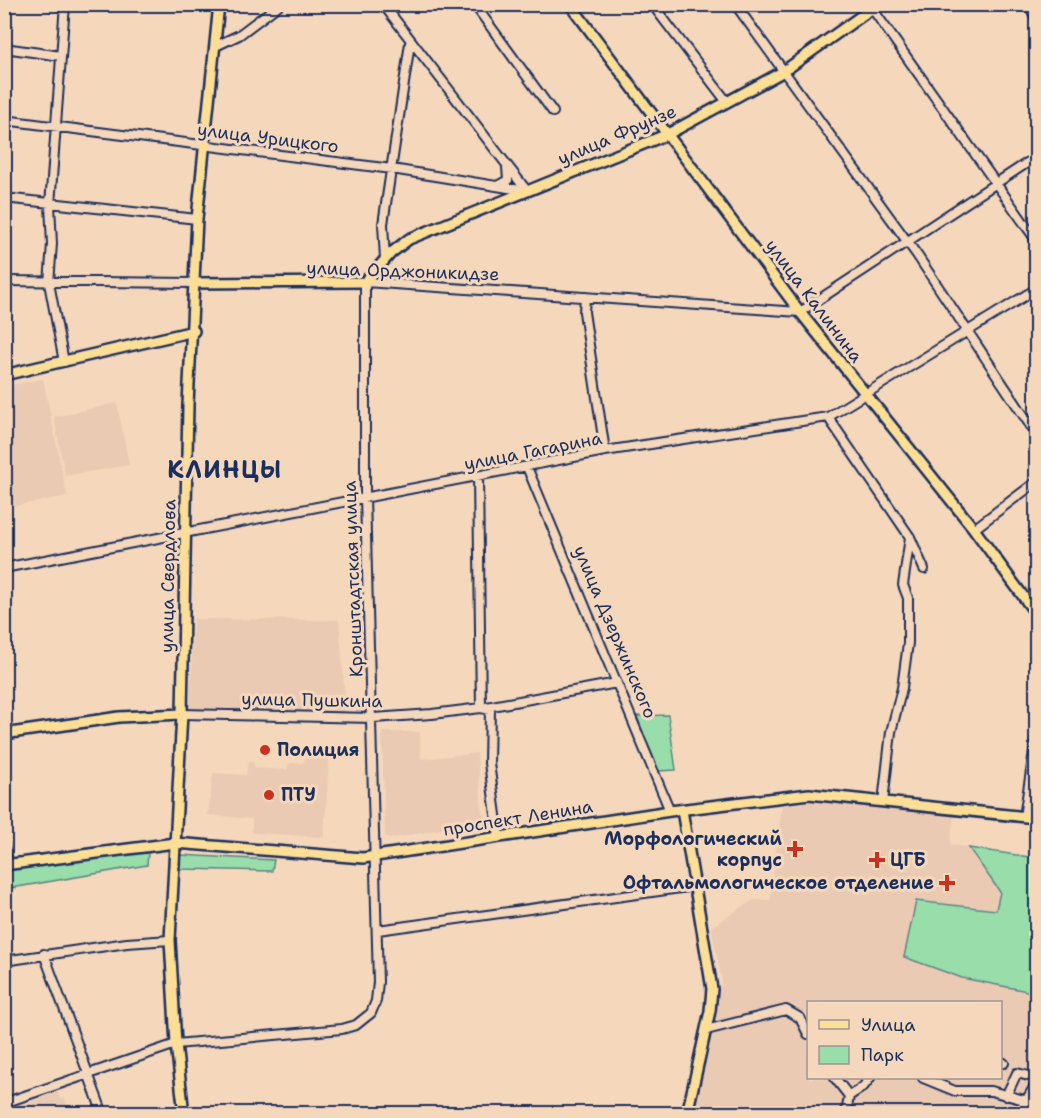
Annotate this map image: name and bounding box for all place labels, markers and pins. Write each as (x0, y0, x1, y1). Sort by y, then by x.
place label: Полиция (277, 738, 359, 762)
marker: Полиция (258, 743, 272, 757)
place label: ПТУ (281, 783, 316, 807)
marker: ПТУ (262, 788, 276, 802)
place label: Морфологический корпус (604, 827, 782, 872)
marker: Морфологический корпус (786, 840, 804, 858)
place label: ЦГБ (890, 848, 926, 872)
marker: ЦГБ (868, 851, 886, 869)
place label: Офтальмологическое отделение (623, 871, 934, 895)
marker: Офтальмологическое отделение (938, 874, 956, 892)

